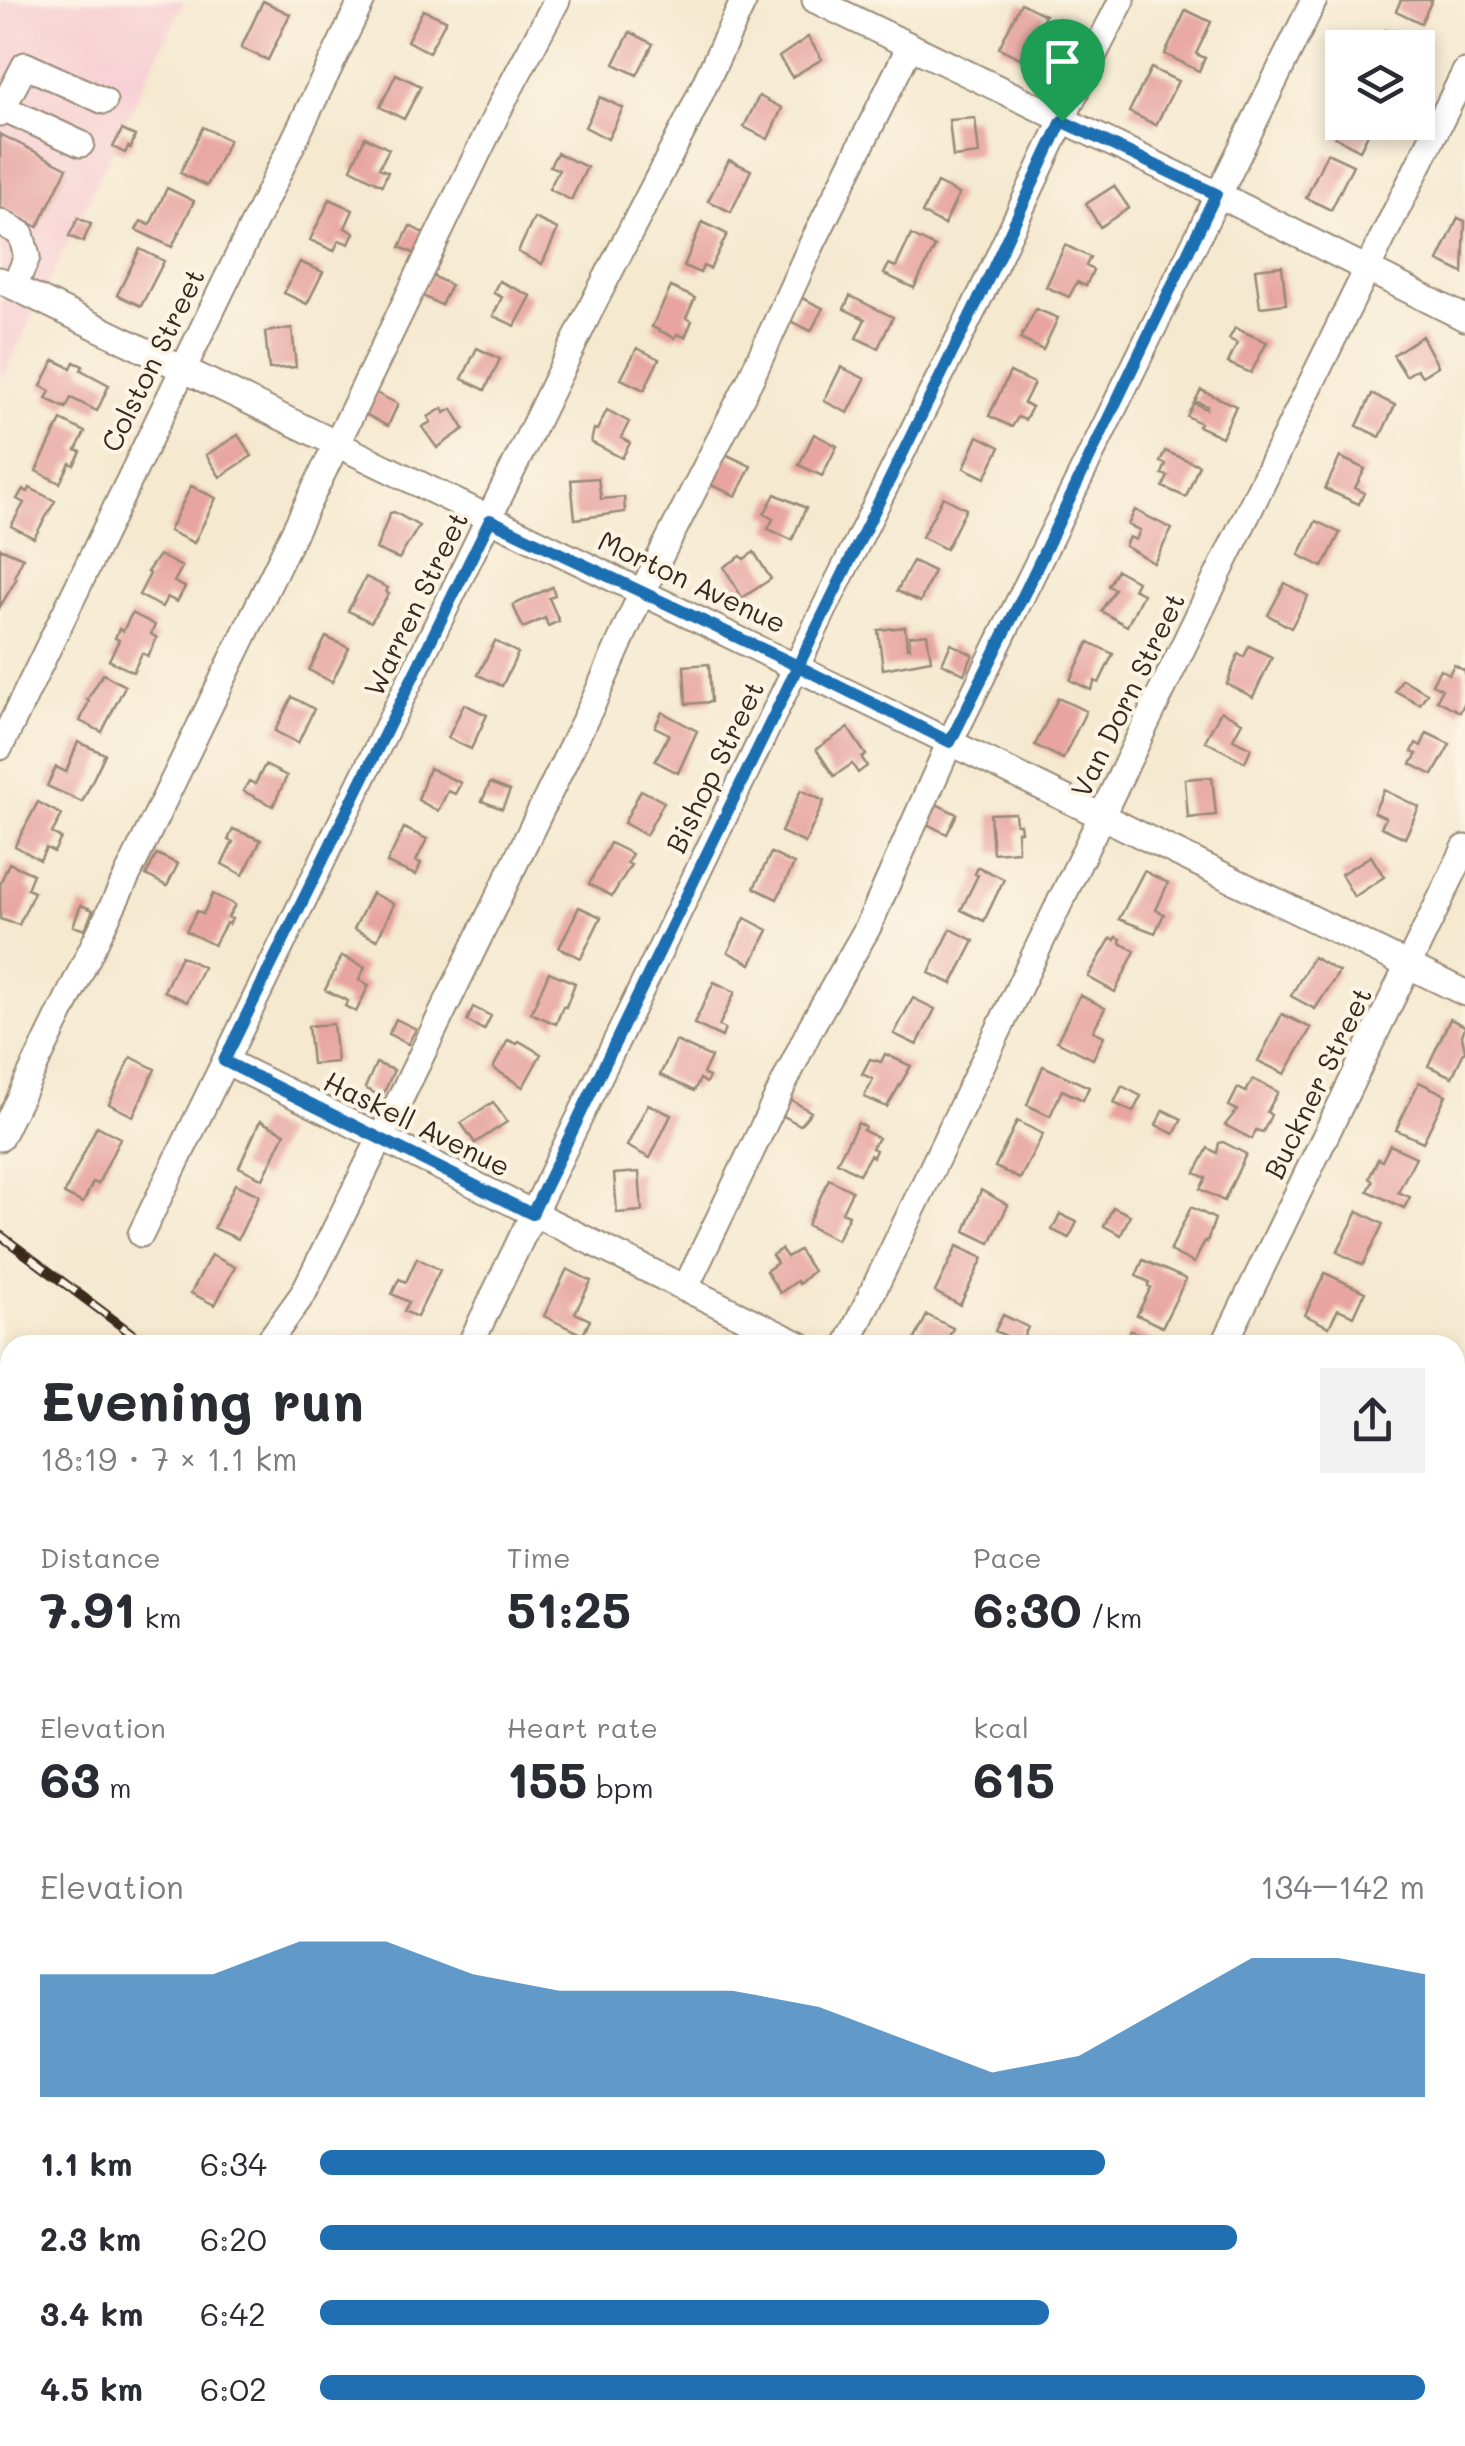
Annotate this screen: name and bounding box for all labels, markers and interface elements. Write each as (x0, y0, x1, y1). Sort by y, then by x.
pin (1020, 19, 1105, 122)
map controls (1325, 30, 1435, 140)
button: layers (1325, 30, 1435, 140)
icon: arrive (1035, 34, 1090, 89)
street label: Colston Street (92, 262, 212, 457)
street label: Warren Street (355, 505, 475, 702)
street label: Morton Avenue (593, 522, 792, 640)
street label: Van Dorn Street (1062, 586, 1192, 803)
street label: Bishop Street (657, 674, 771, 859)
street label: Buckner Street (1255, 981, 1379, 1184)
street label: Haskell Avenue (318, 1062, 517, 1184)
text: Evening run (40, 1363, 364, 1435)
button: share (1320, 1368, 1425, 1473)
text: 18:19 · 7 × 1.1 km (40, 1437, 298, 1479)
text: Distance (40, 1539, 161, 1575)
text: Time (507, 1539, 570, 1575)
text: Pace (973, 1539, 1042, 1575)
text: 7.91 (40, 1575, 135, 1641)
text: 51:25 (507, 1575, 631, 1641)
text: 6:30 (973, 1575, 1082, 1641)
text: km (135, 1599, 182, 1635)
text: /km (1082, 1599, 1142, 1635)
text: Elevation (40, 1709, 166, 1745)
text: Heart rate (507, 1709, 658, 1745)
text: kcal (973, 1709, 1029, 1745)
text: 63 (40, 1745, 100, 1811)
text: 155 (507, 1745, 587, 1811)
text: 615 (973, 1745, 1055, 1811)
text: m (100, 1769, 132, 1805)
text: bpm (587, 1769, 654, 1805)
text: Elevation (40, 1865, 184, 1907)
text: 134–142 m (1260, 1865, 1425, 1907)
text: 1.1 km (40, 2142, 132, 2184)
text: 6:34 (200, 2142, 267, 2184)
text: 2.3 km (40, 2217, 141, 2259)
text: 6:20 (200, 2217, 267, 2259)
text: 3.4 km (40, 2292, 144, 2334)
text: 6:42 (200, 2292, 266, 2334)
text: 4.5 km (40, 2367, 143, 2409)
text: 6:02 (200, 2367, 267, 2409)

